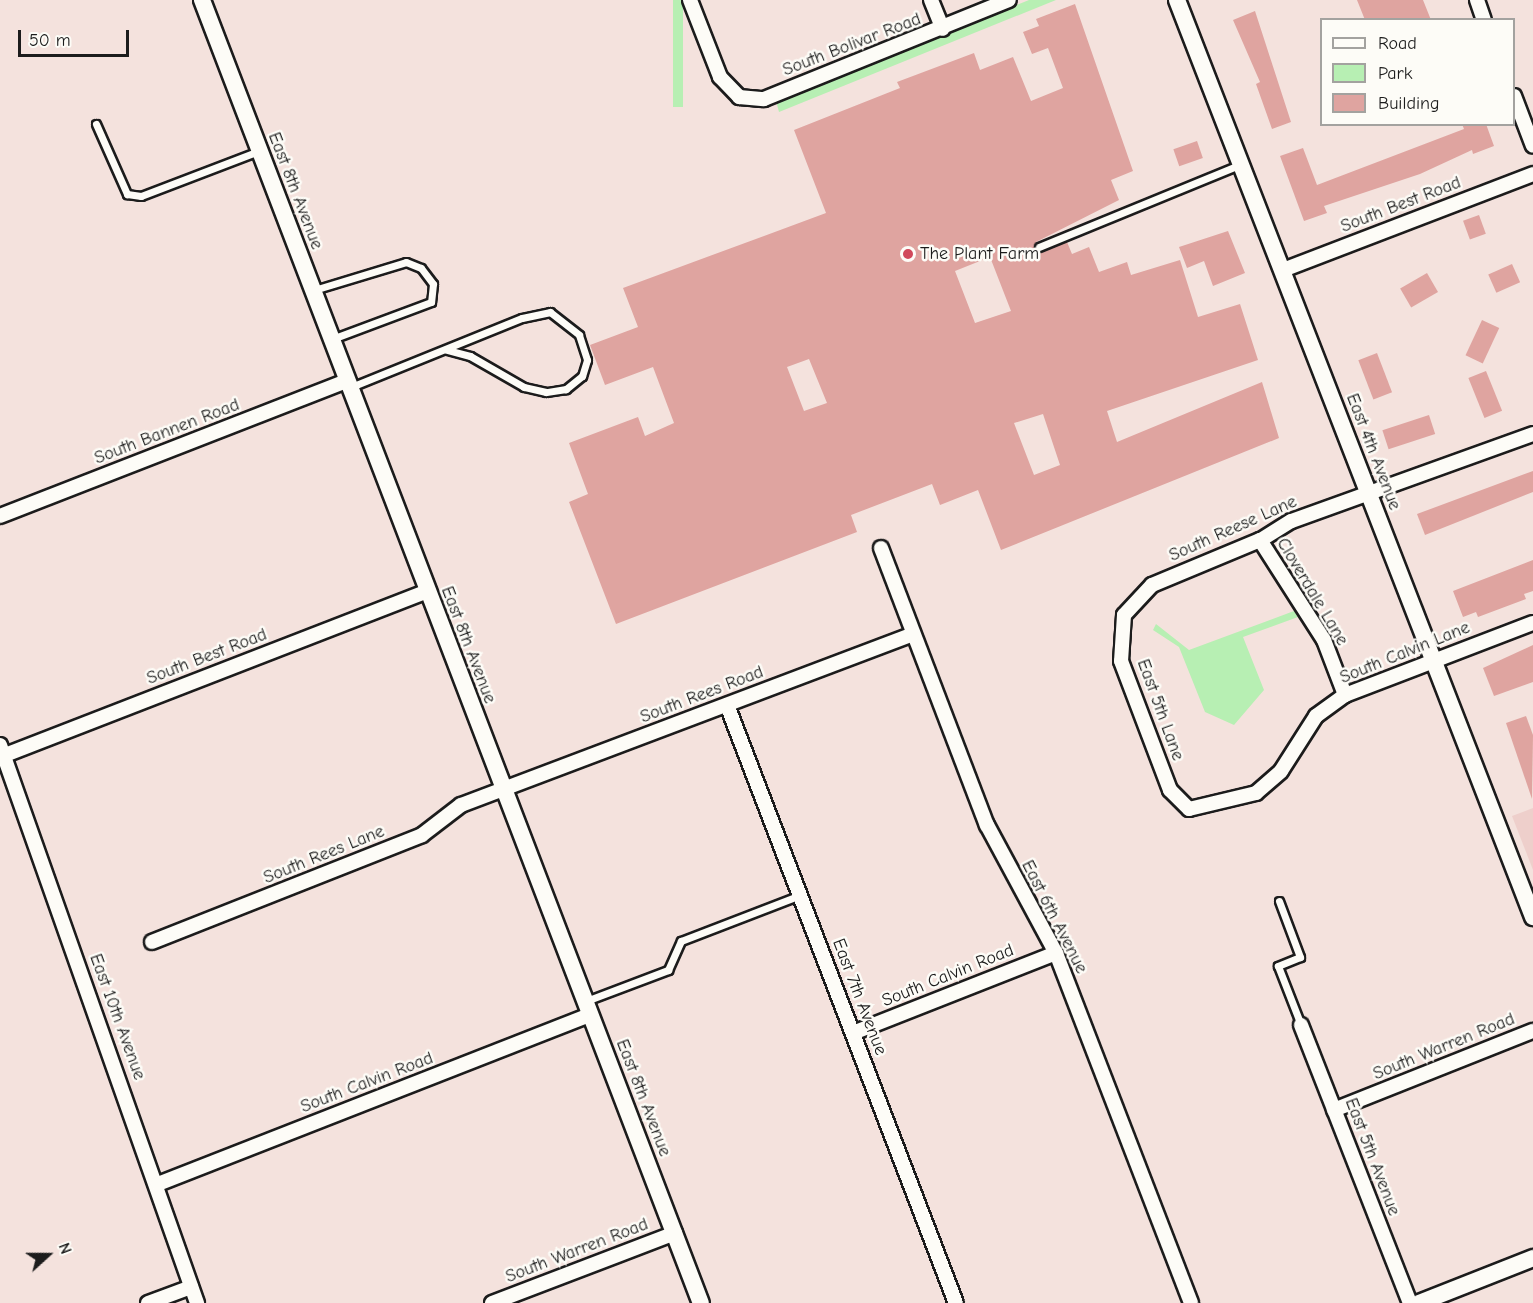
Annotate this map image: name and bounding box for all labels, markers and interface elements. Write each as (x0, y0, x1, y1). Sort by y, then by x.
street label: South Bolivar Road (780, 9, 924, 81)
scale bar (21, 18, 132, 56)
legend (1320, 18, 1515, 126)
text: 50 m (29, 30, 71, 51)
text: Road (1378, 33, 1417, 54)
text: Park (1378, 63, 1412, 84)
text: Building (1378, 93, 1440, 114)
street label: East 8th Avenue (263, 129, 327, 253)
street label: South Best Road (1338, 172, 1464, 238)
place label: The Plant Farm (920, 243, 1039, 265)
marker: The Plant Farm (901, 247, 915, 261)
street label: East 4th Avenue (1341, 391, 1405, 513)
street label: South Bannen Road (91, 394, 243, 470)
street label: South Reese Lane (1166, 491, 1300, 567)
street label: Cloverdale Lane (1271, 534, 1353, 650)
street label: East 8th Avenue (436, 583, 500, 707)
street label: South Calvin Lane (1337, 617, 1473, 689)
street label: South Best Road (144, 624, 270, 690)
street label: East 5th Lane (1132, 656, 1188, 764)
street label: South Rees Road (637, 662, 767, 728)
street label: South Rees Lane (260, 821, 388, 889)
street label: East 6th Avenue (1016, 857, 1092, 977)
street label: East 7th Avenue (827, 936, 891, 1058)
street label: South Calvin Road (879, 940, 1017, 1012)
street label: East 10th Avenue (84, 951, 150, 1083)
street label: South Warren Road (1370, 1009, 1518, 1085)
street label: East 8th Avenue (611, 1036, 675, 1160)
street label: South Calvin Road (298, 1048, 436, 1118)
street label: East 5th Avenue (1340, 1095, 1404, 1219)
street label: South Warren Road (503, 1214, 651, 1288)
north arrow (18, 1225, 78, 1285)
text: N (55, 1240, 75, 1257)

